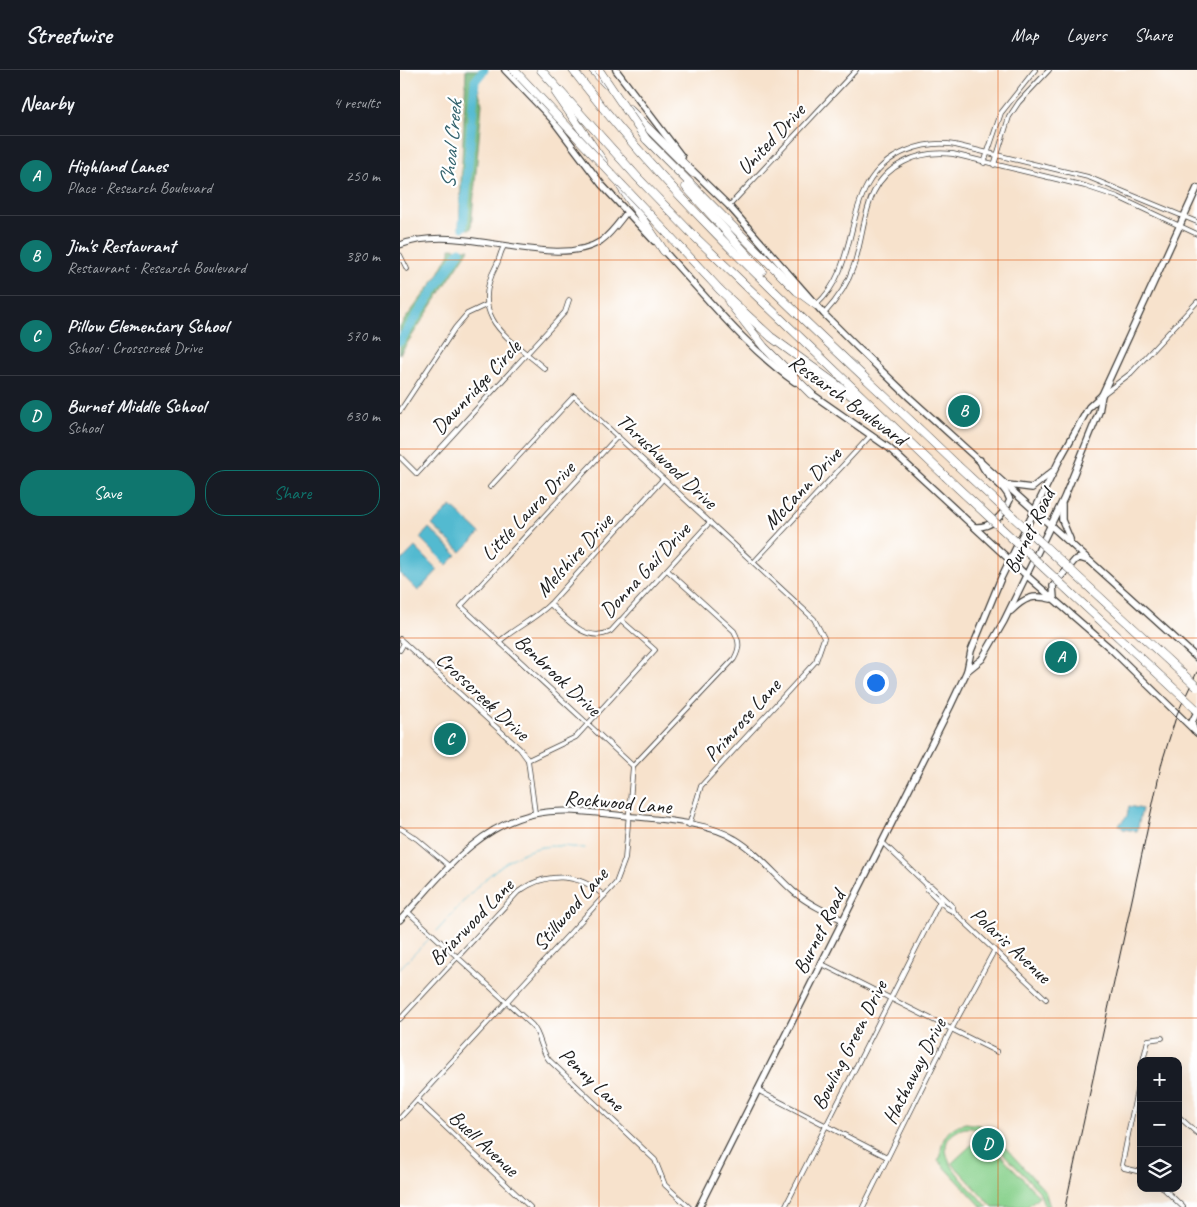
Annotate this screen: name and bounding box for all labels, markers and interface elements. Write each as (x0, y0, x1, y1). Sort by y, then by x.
text: Streetwise (25, 20, 111, 50)
text: Map (1011, 24, 1039, 46)
text: Layers (1067, 24, 1106, 46)
text: Share (1134, 24, 1172, 46)
text: Nearby (20, 90, 73, 116)
text: 4 results (333, 93, 380, 113)
water label: Shoal Creek (433, 96, 469, 190)
street label: United Drive (731, 96, 812, 180)
text: Highland Lanes (67, 154, 167, 178)
text: A (32, 166, 40, 186)
text: 250 m (346, 166, 380, 186)
text: Place · Research Boulevard (67, 178, 212, 198)
text: Jim's Restaurant (67, 234, 176, 258)
text: B (32, 246, 40, 266)
text: 380 m (346, 246, 380, 266)
text: Restaurant · Research Boulevard (67, 258, 246, 278)
text: Pillow Elementary School (67, 314, 228, 338)
text: C (32, 326, 40, 346)
text: 570 m (346, 326, 380, 346)
street label: Dawnridge Circle (426, 333, 527, 440)
text: School · Crosscreek Drive (67, 338, 202, 358)
street label: Research Boulevard (784, 349, 915, 454)
pin: B (948, 392, 980, 430)
text: Burnet Middle School (67, 394, 206, 418)
text: D (31, 406, 41, 426)
text: 630 m (346, 406, 380, 426)
street label: Thrushwood Drive (611, 408, 724, 515)
text: School (67, 418, 101, 438)
street label: McCann Drive (757, 441, 848, 535)
street label: Little Laura Drive (475, 454, 582, 566)
button: Save (20, 470, 195, 516)
button: Share (205, 470, 380, 516)
street label: Burnet Road (997, 481, 1062, 577)
street label: Melshire Drive (530, 507, 619, 602)
street label: Donna Gail Drive (594, 516, 697, 623)
street label: Benbrook Drive (509, 628, 608, 722)
pin: A (1045, 638, 1077, 676)
street label: Crosscreek Drive (431, 646, 535, 746)
your location (863, 670, 889, 696)
street label: Primrose Lane (698, 672, 787, 767)
pin: C (434, 720, 466, 758)
street label: Rockwood Lane (564, 784, 674, 820)
street label: Stillwood Lane (527, 861, 614, 956)
street label: Briarwood Lane (423, 872, 520, 971)
street label: Burnet Road (787, 882, 853, 978)
street label: Polaris Avenue (965, 901, 1057, 990)
street label: Bowling Green Drive (805, 975, 893, 1114)
street label: Hathaway Drive (876, 1013, 952, 1128)
street label: Penny Lane (554, 1042, 631, 1117)
map controls (1137, 1057, 1182, 1192)
button: + (1137, 1057, 1182, 1102)
button: − (1137, 1102, 1182, 1147)
street label: Buell Avenue (444, 1104, 525, 1183)
pin: D (972, 1125, 1004, 1163)
button: layers (1137, 1147, 1182, 1192)

